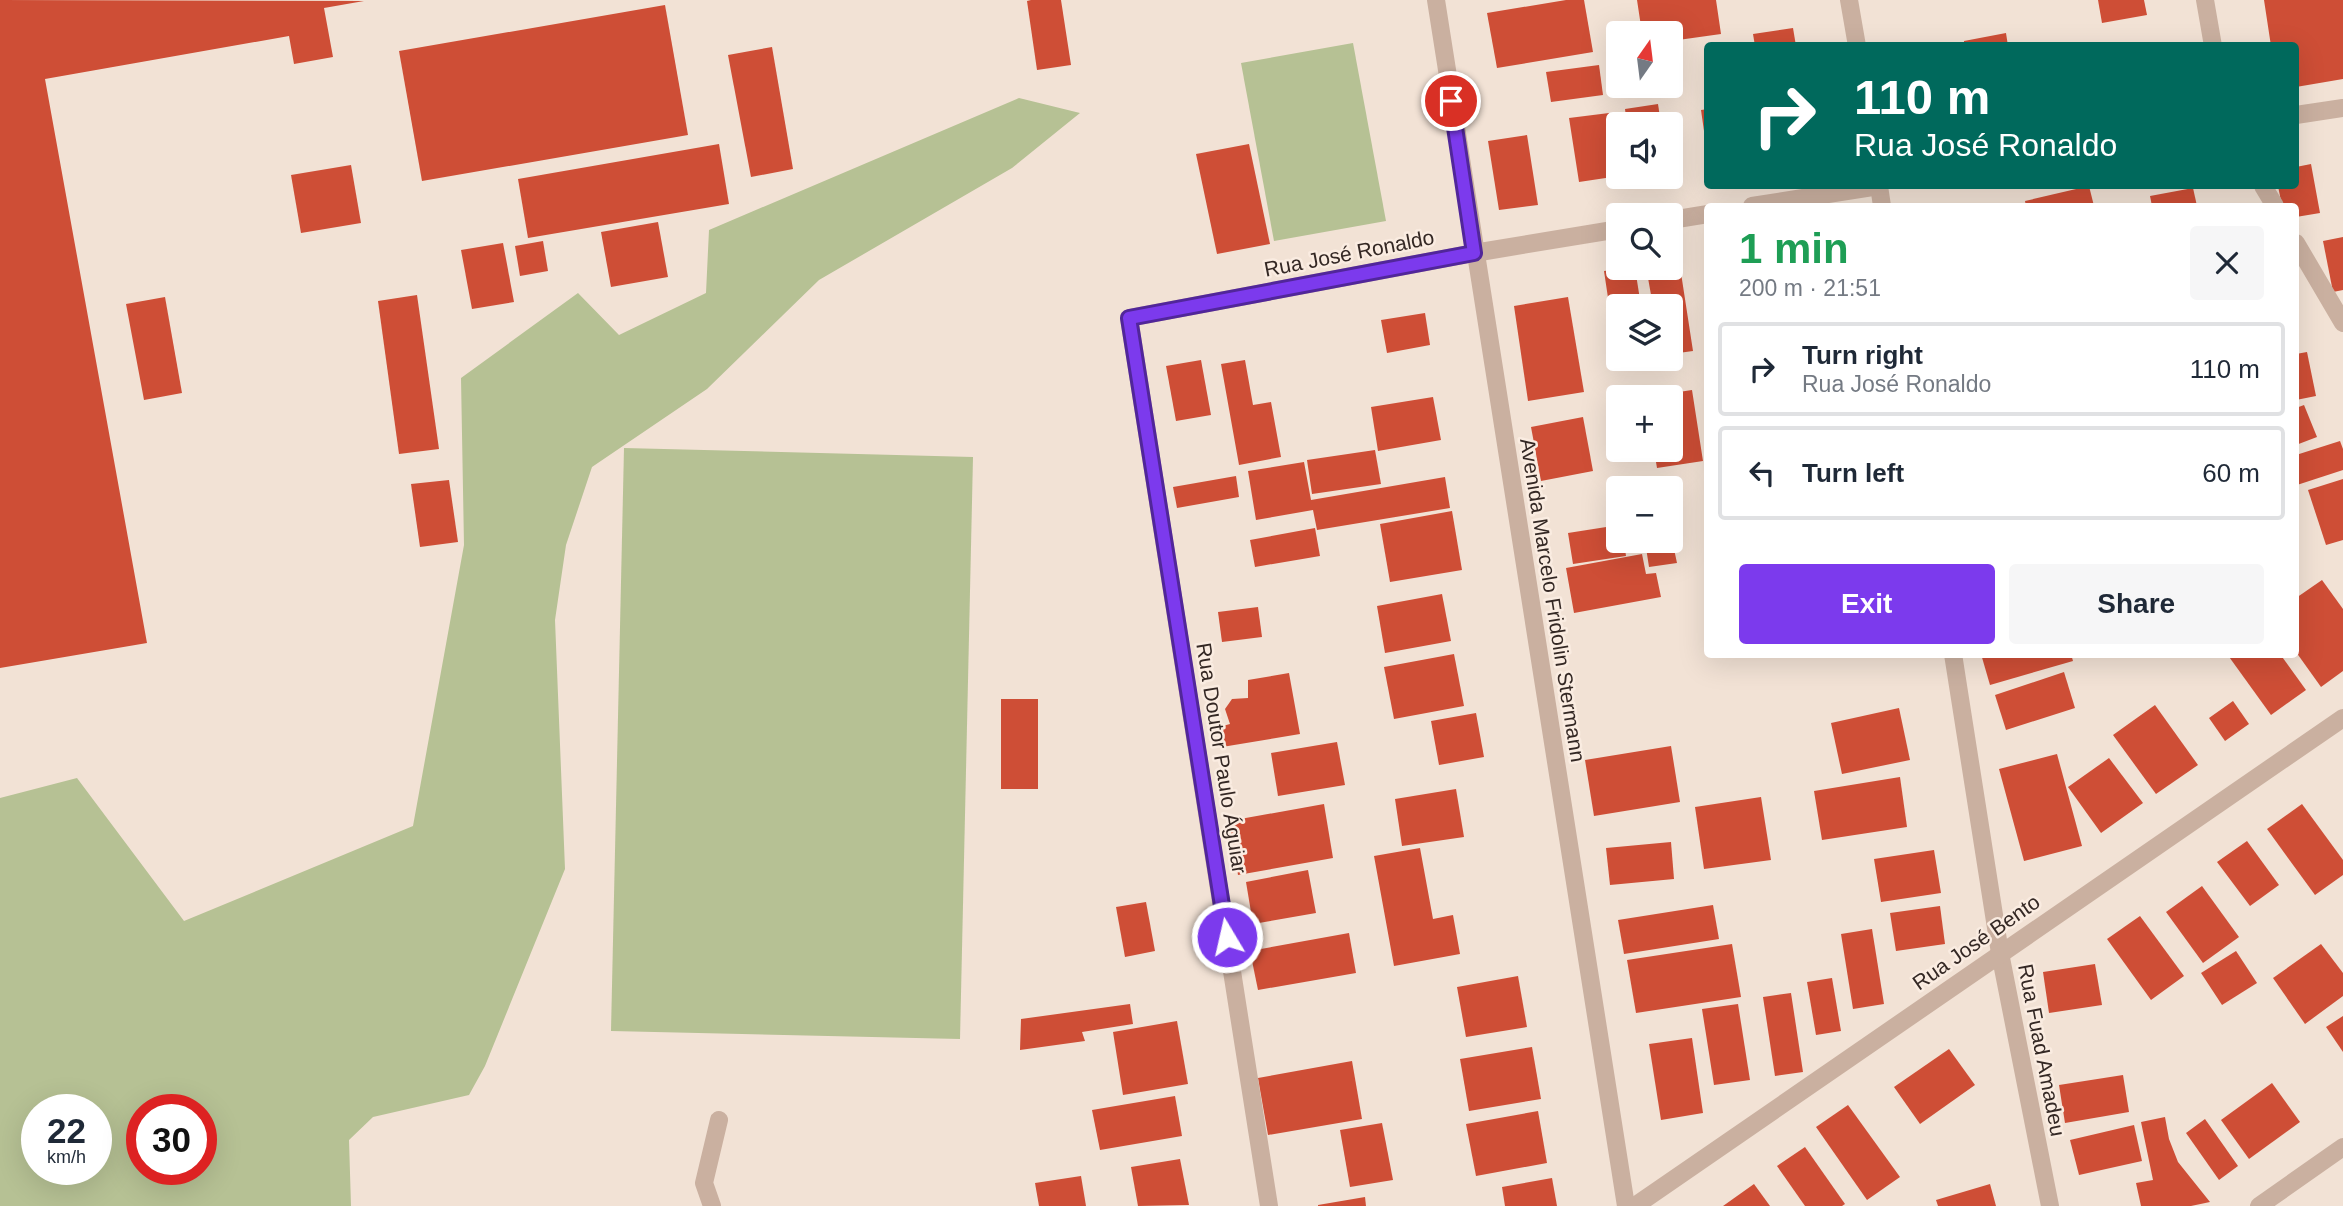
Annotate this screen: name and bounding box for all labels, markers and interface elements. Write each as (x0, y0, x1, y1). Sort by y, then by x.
north arrow (1606, 21, 1684, 98)
map controls (1606, 21, 1683, 553)
icon: right (1739, 70, 1830, 161)
text: 110 m (1854, 70, 1990, 124)
pin (1421, 71, 1481, 131)
icon: arrive (1432, 82, 1470, 120)
button: sound (1606, 112, 1683, 189)
text: Rua José Ronaldo (1854, 127, 2117, 163)
button: search (1606, 203, 1683, 280)
street label: Rua José Ronaldo (1262, 225, 1436, 281)
text: 1 min (1739, 225, 1849, 272)
button: close (2190, 226, 2264, 300)
text: 200 m · 21:51 (1739, 275, 1881, 301)
button: layers (1606, 294, 1683, 371)
text: Turn right (1802, 340, 1923, 370)
icon: right (1743, 350, 1781, 388)
text: 110 m (2190, 354, 2260, 384)
text: Rua José Ronaldo (1802, 371, 1991, 397)
button: + (1606, 385, 1683, 462)
street label: Avenida Marcelo Fridolin Stermann (1516, 436, 1590, 764)
icon: left (1743, 454, 1781, 492)
text: Turn left (1802, 458, 1904, 488)
text: 60 m (2202, 458, 2260, 488)
button: − (1606, 476, 1683, 553)
button: Exit (1739, 564, 1995, 644)
button: Share (2009, 564, 2264, 644)
street label: Rua Doutor Paulo Águiar (1192, 641, 1252, 875)
street label: Rua José Bento (1908, 890, 2044, 994)
position arrow (1190, 900, 1264, 974)
street label: Rua Fuad Amadeu (2014, 962, 2070, 1138)
speed limit sign: 30 (126, 1094, 217, 1185)
text: 22 (47, 1111, 86, 1150)
text: km/h (47, 1147, 86, 1167)

